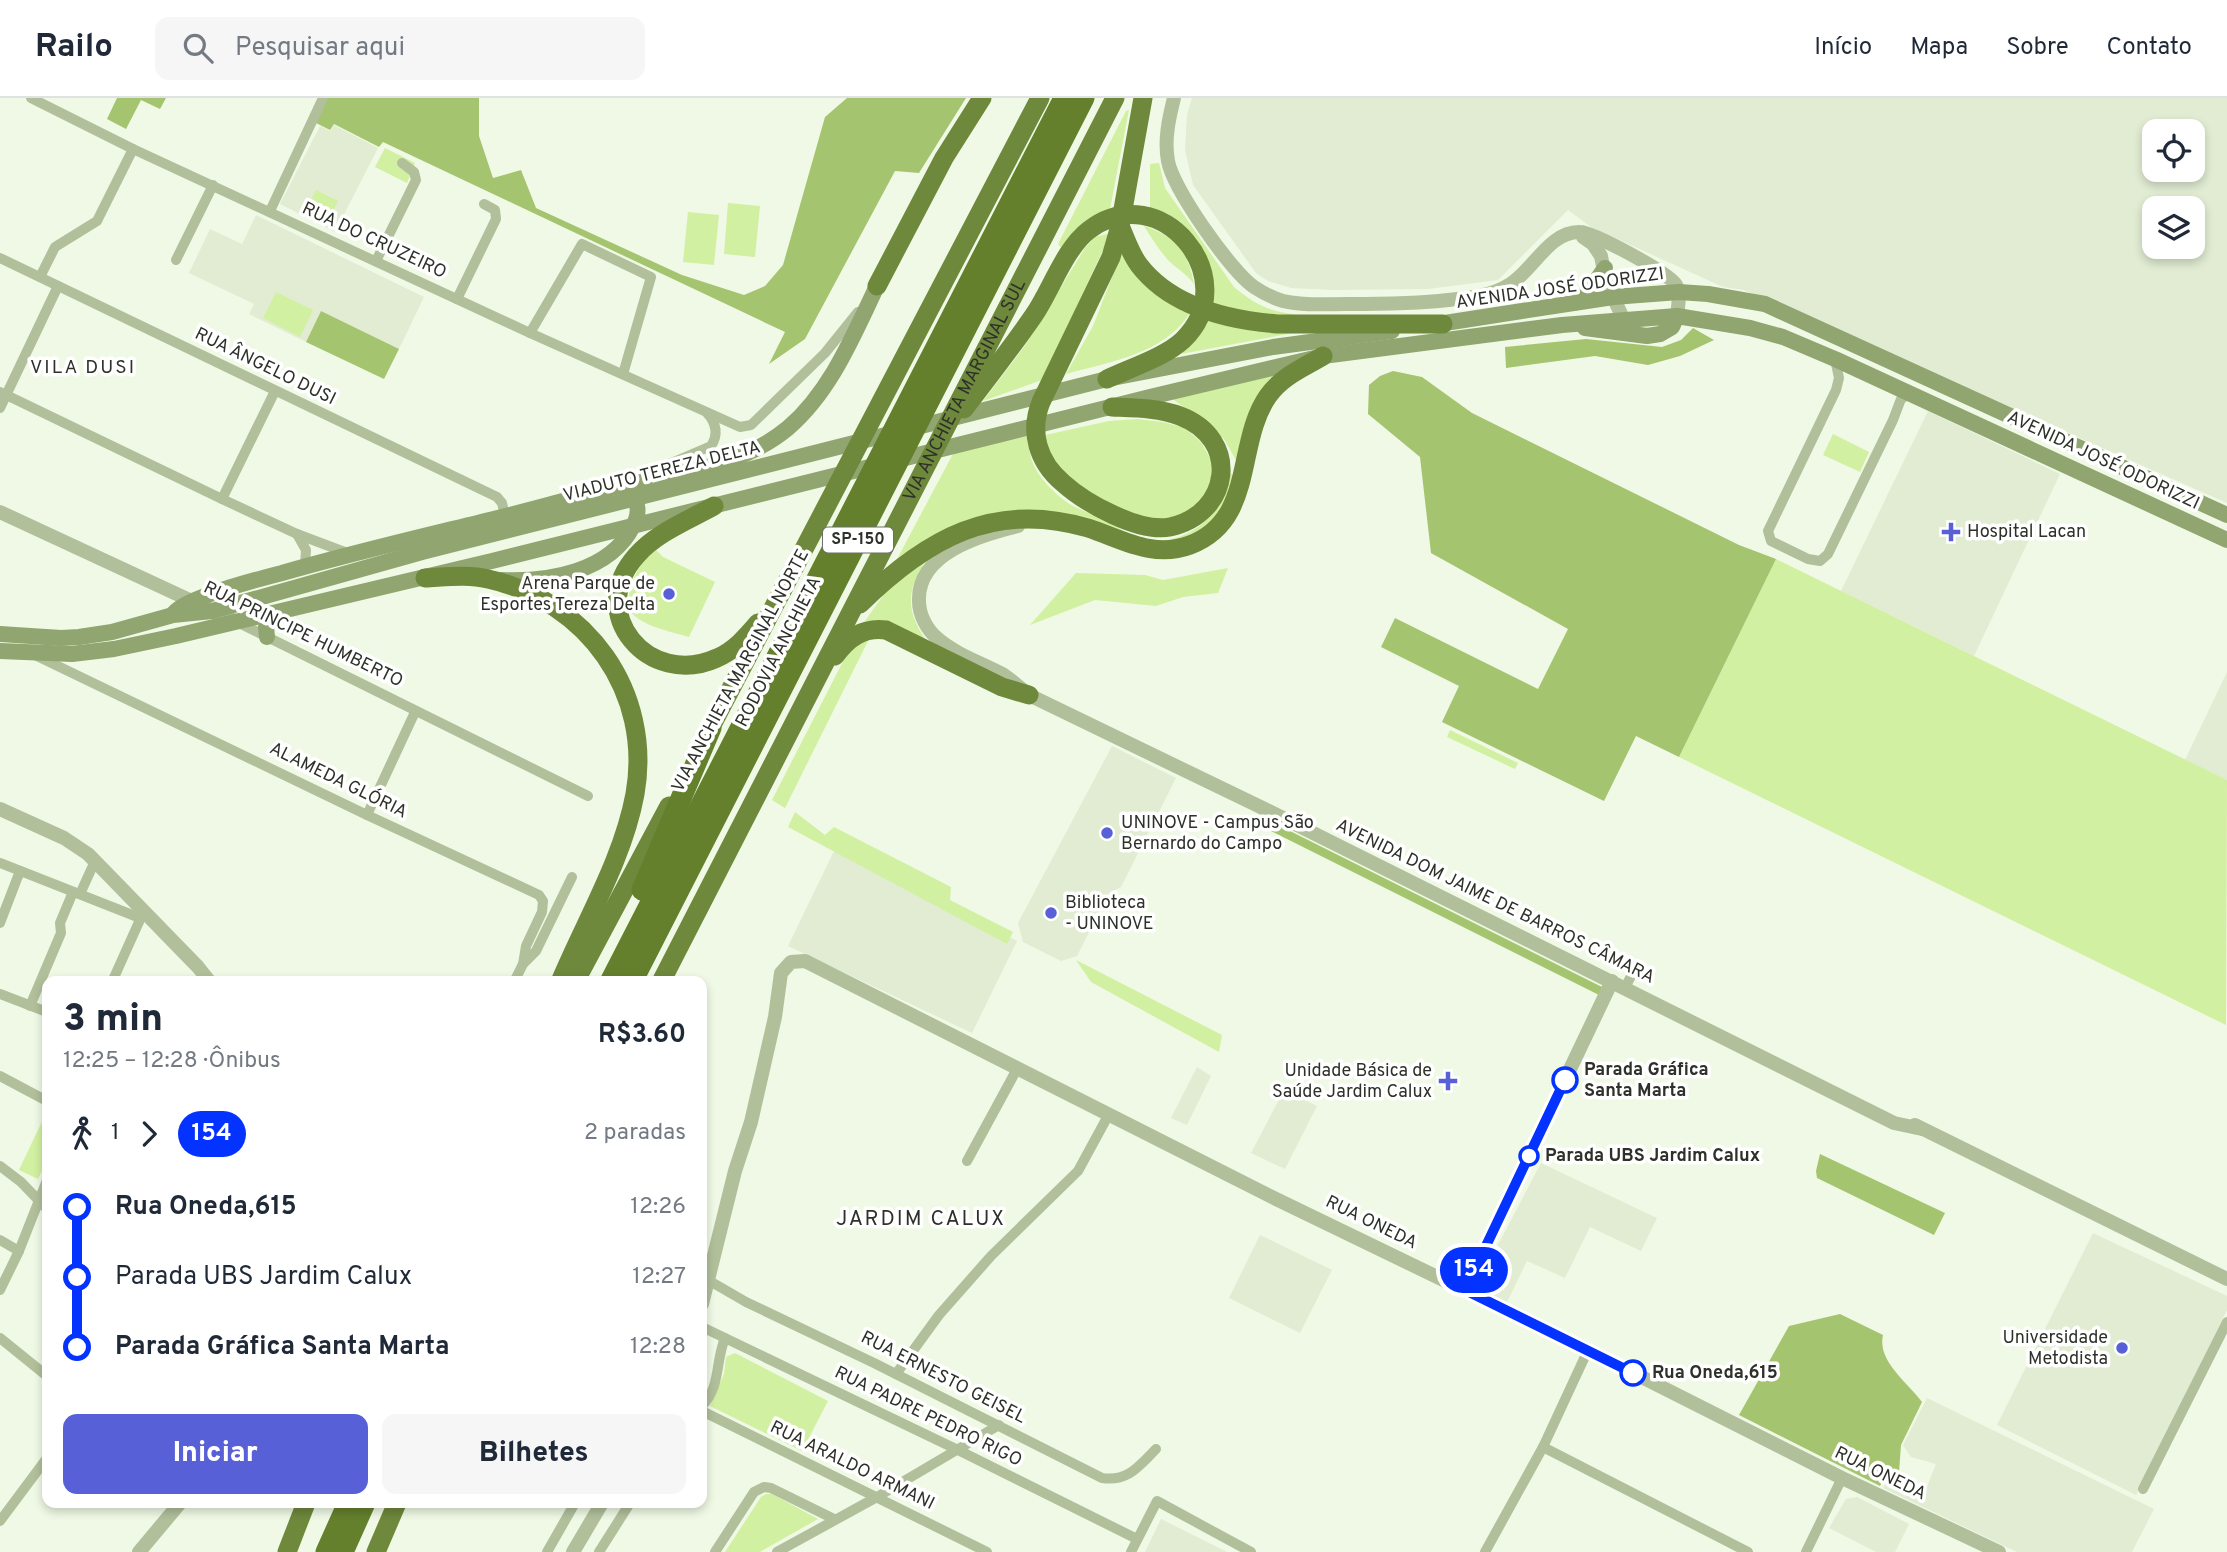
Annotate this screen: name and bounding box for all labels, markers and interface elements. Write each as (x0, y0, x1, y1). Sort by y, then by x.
search box (155, 17, 645, 80)
text: Railo (35, 27, 113, 69)
icon: search (179, 29, 217, 67)
text: Pesquisar aqui (235, 32, 405, 65)
text: Início (1814, 33, 1872, 63)
text: Mapa (1910, 33, 1968, 63)
text: Sobre (2006, 33, 2069, 63)
text: Contato (2107, 33, 2192, 63)
map controls (2142, 119, 2205, 259)
button: locate (2142, 119, 2205, 182)
button: layers (2142, 196, 2205, 259)
street label: RUA DO CRUZEIRO (298, 197, 450, 285)
street label: AVENIDA JOSÉ ODORIZZI (1454, 261, 1665, 315)
street label: VIA ANCHIETA MARGINAL SUL (898, 275, 1031, 505)
street label: RUA ÂNGELO DUSI (191, 321, 340, 411)
district label: VILA DUSI (30, 356, 136, 380)
street label: AVENIDA JOSÉ ODORIZZI (2003, 404, 2204, 516)
street label: VIADUTO TEREZA DELTA (561, 436, 763, 508)
place label: Hospital Lacan (1967, 521, 2086, 544)
marker: Hospital Lacan (1941, 522, 1961, 542)
road number: SP-150 (823, 528, 893, 552)
street label: VIA ANCHIETA MARGINAL NORTE (667, 546, 815, 796)
place label: Arena Parque de Esportes Tereza Delta (480, 573, 655, 617)
street label: RODOVIA ANCHIETA (731, 573, 827, 731)
street label: RUA PRINCIPE HUMBERTO (199, 577, 407, 693)
marker: Arena Parque de Esportes Tereza Delta (661, 586, 677, 602)
street label: ALAMEDA GLÓRIA (265, 736, 412, 824)
place label: UNINOVE - Campus São Bernardo do Campo (1121, 812, 1314, 856)
street label: AVENIDA DOM JAIME DE BARROS CÂMARA (1332, 813, 1659, 990)
marker: UNINOVE - Campus São Bernardo do Campo (1099, 825, 1115, 841)
place label: Biblioteca - UNINOVE (1065, 892, 1154, 936)
marker: Biblioteca - UNINOVE (1043, 905, 1059, 921)
text: 3 min (63, 996, 163, 1045)
text: R$3.60 (598, 1019, 686, 1052)
text: 12:25 – 12:28 · Ônibus (63, 1047, 281, 1076)
place label: Parada Gráfica Santa Marta (1584, 1059, 1709, 1103)
place label: Unidade Básica de Saúde Jardim Calux (1272, 1060, 1432, 1104)
marker: Parada Gráfica Santa Marta (1552, 1067, 1578, 1093)
marker: Unidade Básica de Saúde Jardim Calux (1438, 1071, 1458, 1091)
icon: walk (63, 1115, 101, 1153)
icon: forward (130, 1115, 168, 1153)
text: 1 (111, 1119, 120, 1148)
text: 154 (192, 1119, 232, 1149)
text: 2 paradas (584, 1119, 686, 1148)
place label: Parada UBS Jardim Calux (1545, 1145, 1760, 1168)
marker: Parada UBS Jardim Calux (1519, 1146, 1539, 1166)
text: Rua Oneda,615 (115, 1191, 297, 1224)
street label: RUA ONEDA (1321, 1191, 1421, 1255)
text: 12:26 (630, 1193, 686, 1222)
district label: JARDIM CALUX (836, 1206, 1006, 1233)
line badge: 154 (1434, 1247, 1514, 1293)
text: 154 (1454, 1255, 1494, 1285)
text: Parada UBS Jardim Calux (115, 1261, 412, 1294)
text: 12:27 (632, 1263, 686, 1292)
street label: RUA ERNESTO GEISEL (857, 1326, 1029, 1430)
place label: Universidade Metodista (2002, 1327, 2108, 1371)
text: Parada Gráfica Santa Marta (115, 1331, 449, 1364)
text: 12:28 (630, 1333, 686, 1362)
marker: Universidade Metodista (2114, 1340, 2130, 1356)
marker: Rua Oneda,615 (1620, 1360, 1646, 1386)
street label: RUA PADRE PEDRO RIGO (830, 1362, 1026, 1472)
place label: Rua Oneda,615 (1652, 1362, 1778, 1385)
button: Iniciar (63, 1414, 368, 1494)
button: Bilhetes (382, 1414, 686, 1494)
street label: RUA ARALDO ARMANI (766, 1416, 938, 1516)
street label: RUA ONEDA (1830, 1442, 1930, 1506)

